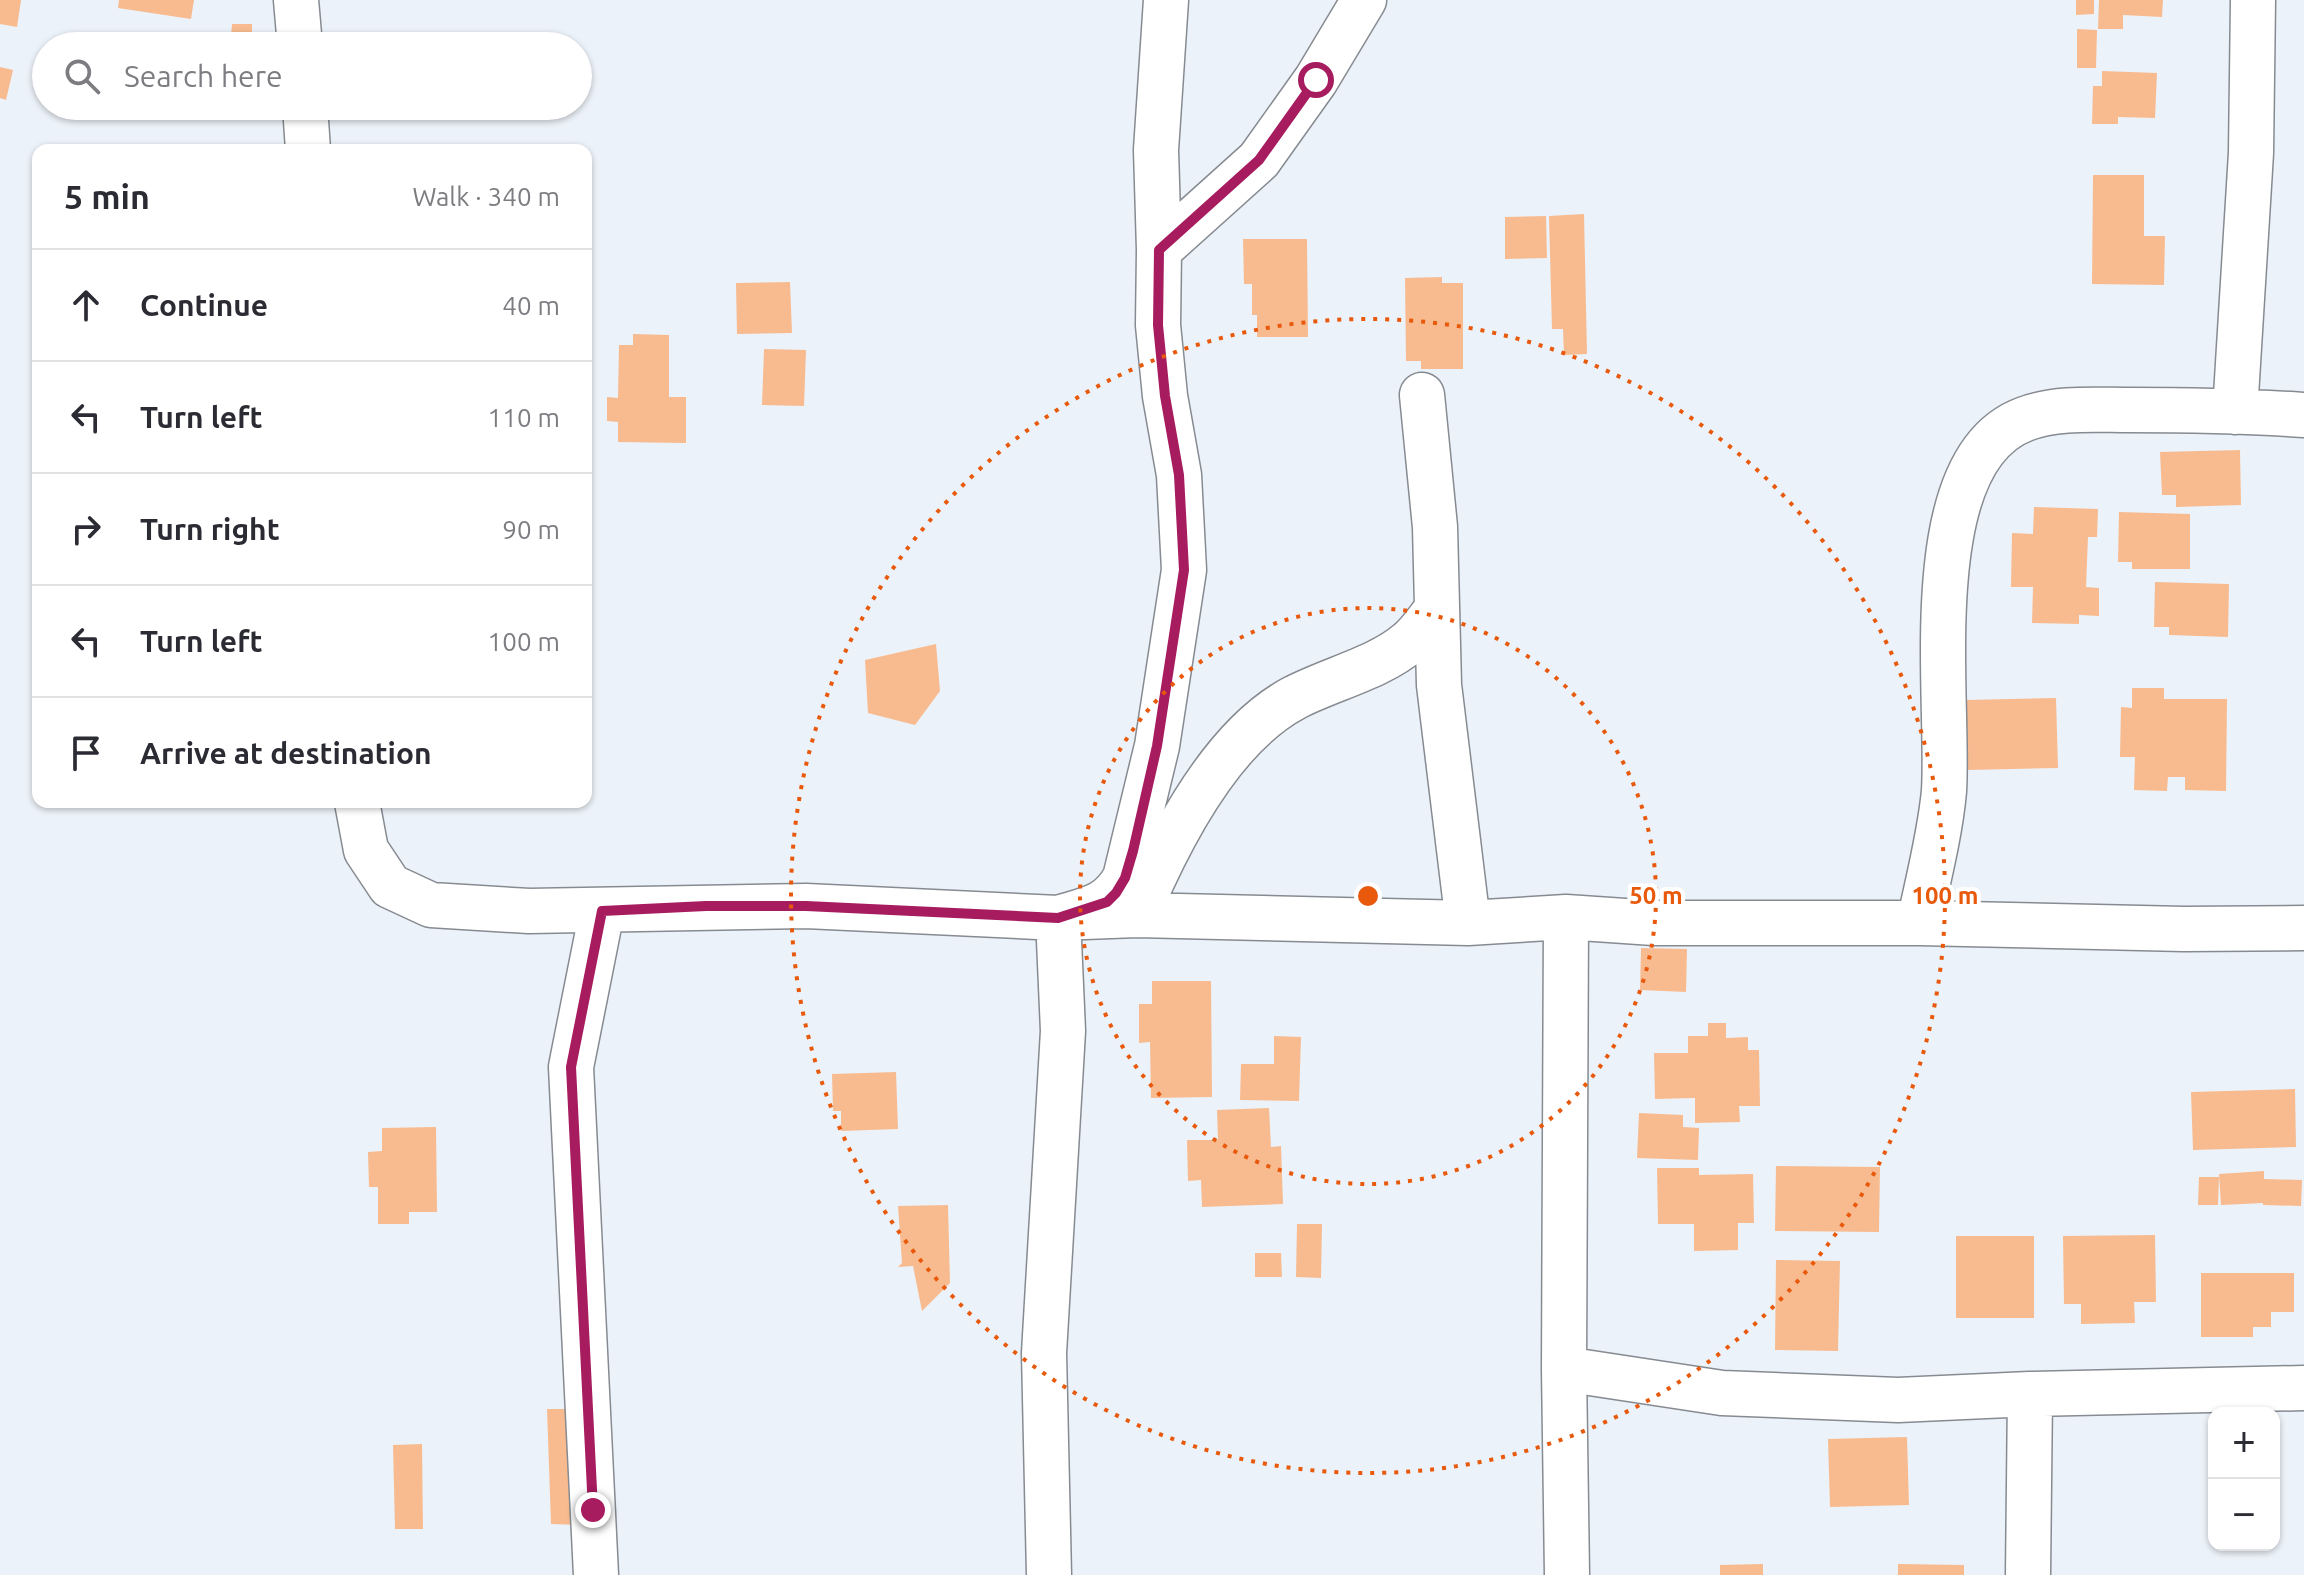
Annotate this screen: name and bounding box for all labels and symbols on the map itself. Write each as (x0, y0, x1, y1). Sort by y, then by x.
route start (1298, 62, 1334, 98)
centre of rings (1354, 882, 1382, 910)
text: 50 m (1629, 882, 1683, 909)
text: 100 m (1912, 882, 1978, 909)
route end (575, 1492, 611, 1528)

